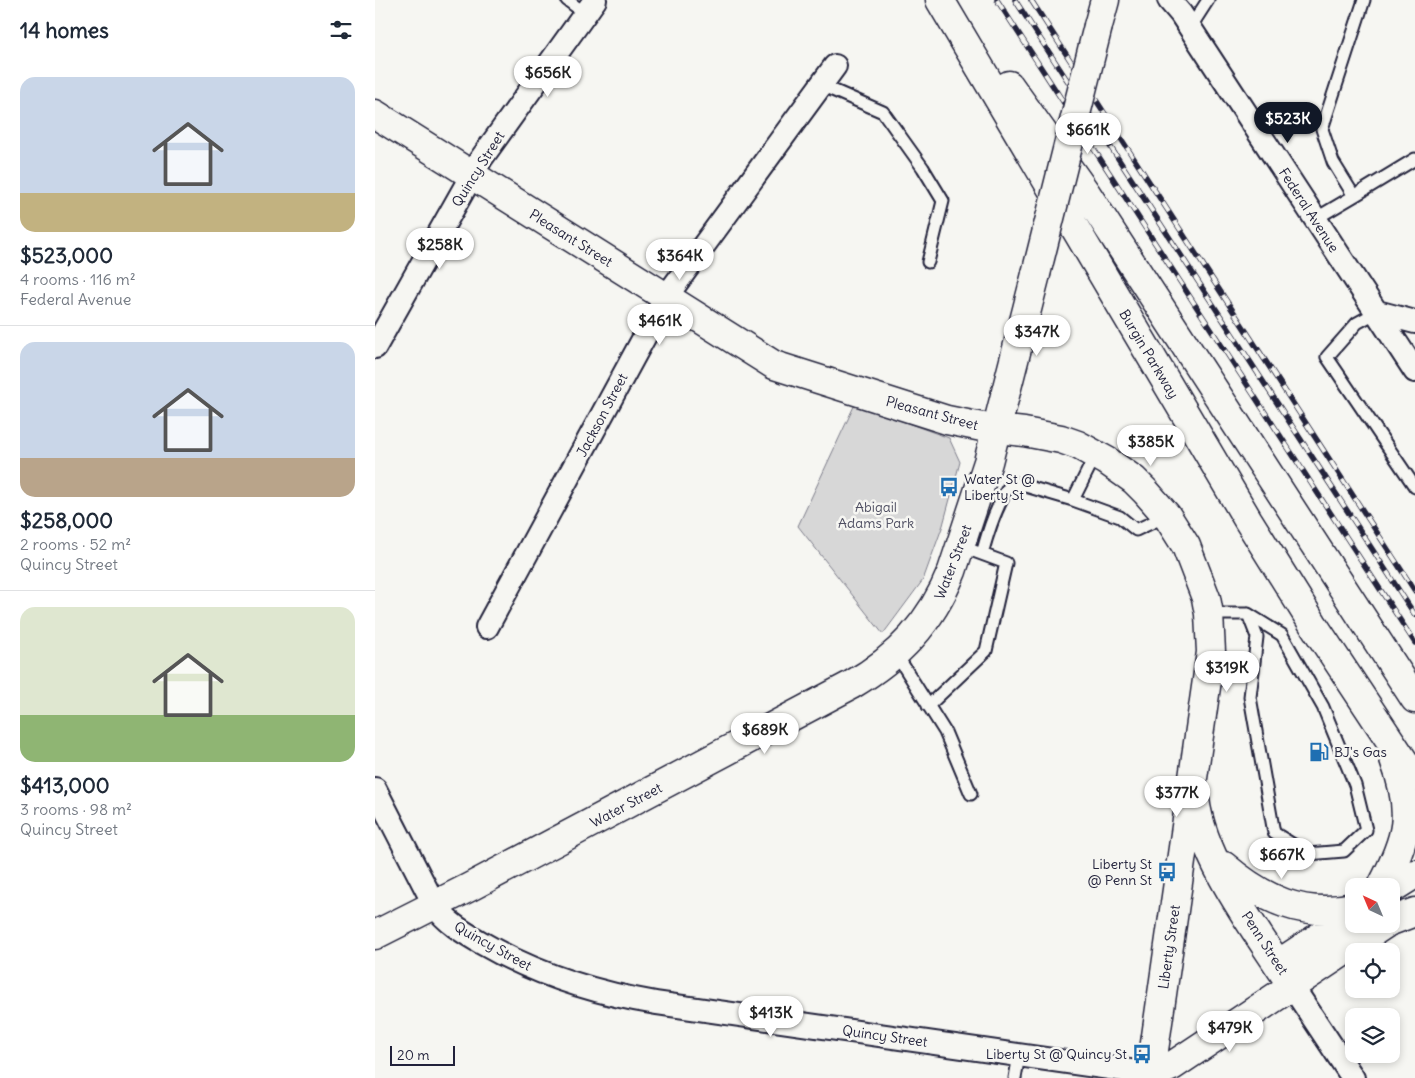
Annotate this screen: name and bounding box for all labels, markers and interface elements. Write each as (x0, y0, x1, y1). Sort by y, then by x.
icon: filters (327, 16, 355, 44)
text: 14 homes (20, 17, 109, 44)
pin: $656K (513, 56, 583, 98)
text: $656K (525, 62, 571, 82)
pin: $523K (1253, 102, 1323, 144)
text: $523K (1265, 108, 1311, 128)
icon: home (143, 109, 233, 199)
pin: $661K (1053, 112, 1123, 155)
text: $661K (1066, 119, 1110, 139)
street label: Quincy Street (448, 128, 509, 210)
street label: Federal Avenue (1275, 164, 1343, 256)
street label: Pleasant Street (526, 205, 616, 271)
pin: $258K (405, 228, 475, 270)
text: $258K (417, 234, 463, 254)
pin: $364K (645, 238, 715, 281)
text: $523,000 (20, 242, 113, 269)
text: $364K (657, 245, 703, 265)
text: 4 rooms · 116 m² (20, 269, 136, 289)
text: Federal Avenue (20, 289, 131, 309)
pin: $461K (625, 304, 695, 346)
street label: Burgin Parkway (1115, 306, 1183, 402)
text: $461K (638, 310, 682, 330)
pin: $347K (1002, 314, 1072, 357)
text: $347K (1015, 321, 1059, 341)
street label: Jackson Street (572, 370, 632, 460)
icon: home (143, 375, 233, 465)
street label: Pleasant Street (884, 392, 980, 434)
pin: $385K (1116, 424, 1186, 467)
text: $385K (1128, 431, 1174, 451)
place label: Water St @ Liberty St (964, 470, 1035, 504)
bus stop icon: Water St @ Liberty St (938, 476, 960, 498)
park label: Abigail Adams Park (838, 498, 914, 532)
text: $258,000 (20, 507, 113, 534)
street label: Water Street (930, 522, 976, 602)
text: 2 rooms · 52 m² (20, 534, 131, 554)
text: Quincy Street (20, 554, 118, 574)
icon: home (143, 640, 233, 730)
pin: $319K (1192, 650, 1262, 693)
text: $319K (1205, 657, 1249, 677)
pin: $689K (730, 712, 800, 755)
text: $689K (742, 719, 788, 739)
fuel station icon: BJ's Gas (1308, 741, 1330, 763)
place label: BJ's Gas (1334, 743, 1387, 761)
text: $413,000 (20, 772, 110, 799)
pin: $377K (1142, 776, 1212, 818)
street label: Water Street (587, 778, 665, 831)
text: $377K (1155, 782, 1199, 802)
text: 3 rooms · 98 m² (20, 799, 132, 819)
text: Quincy Street (20, 819, 118, 839)
pin: $667K (1247, 838, 1317, 880)
text: $667K (1259, 844, 1305, 864)
place label: Liberty St @ Penn St (1087, 855, 1152, 889)
bus stop icon: Liberty St @ Penn St (1156, 861, 1178, 883)
north arrow (1345, 878, 1400, 932)
map controls (1345, 878, 1400, 1063)
street label: Liberty Street (1154, 903, 1184, 990)
street label: Penn Street (1238, 908, 1292, 978)
street label: Quincy Street (451, 917, 535, 975)
button: locate (1345, 943, 1400, 998)
pin: $413K (736, 996, 806, 1038)
text: $413K (749, 1002, 793, 1022)
button: layers (1345, 1008, 1400, 1063)
pin: $479K (1195, 1010, 1265, 1053)
text: $479K (1208, 1017, 1252, 1037)
street label: Quincy Street (841, 1021, 929, 1051)
scale bar (390, 1043, 455, 1066)
bus stop icon: Liberty St @ Quincy St (1131, 1043, 1153, 1065)
place label: Liberty St @ Quincy St (986, 1045, 1127, 1063)
text: 20 m (397, 1046, 430, 1064)

